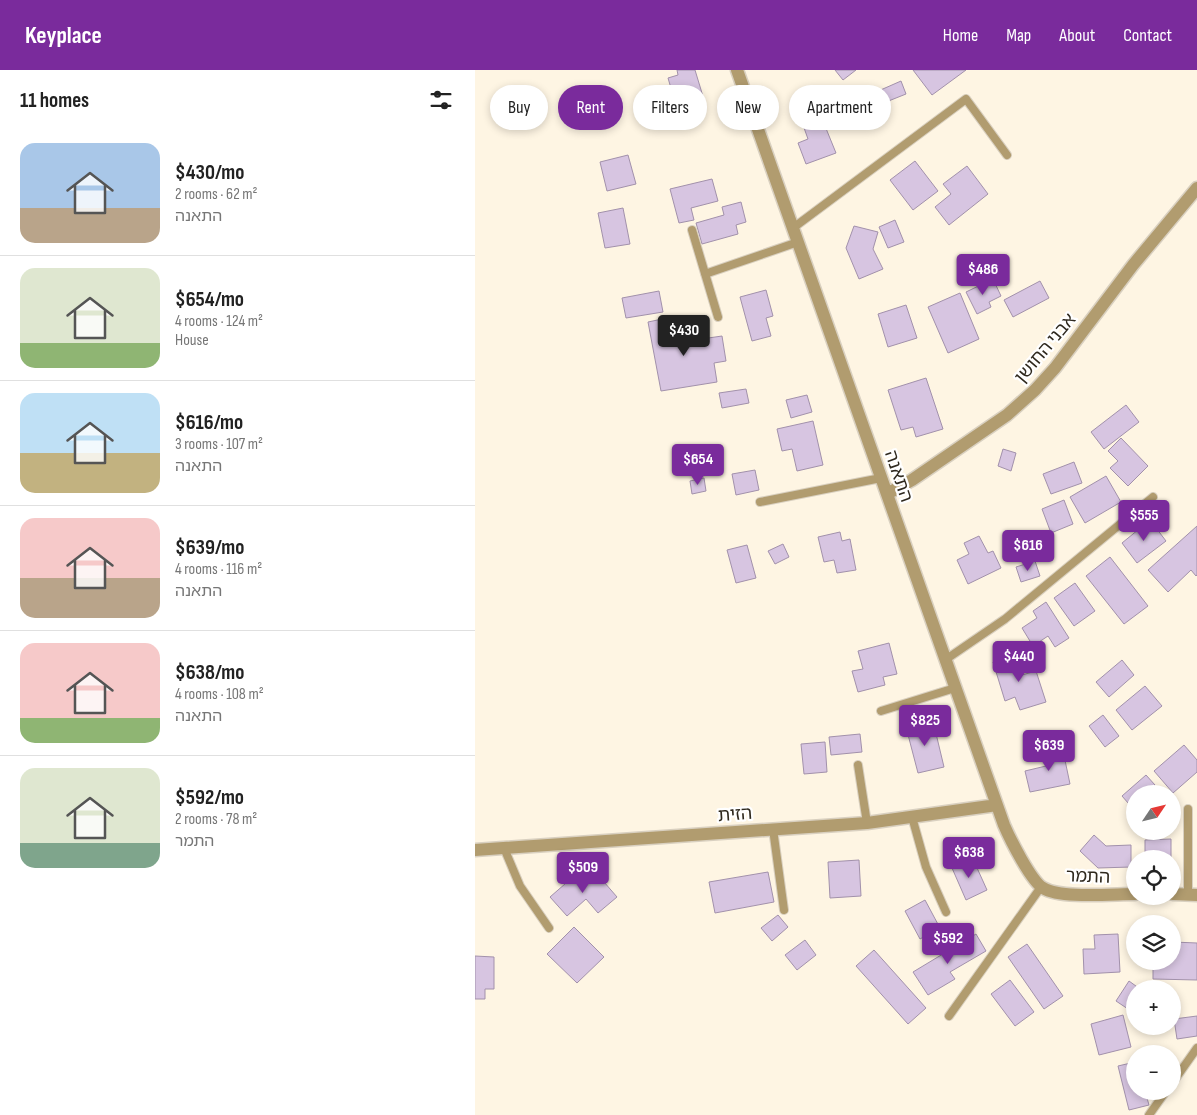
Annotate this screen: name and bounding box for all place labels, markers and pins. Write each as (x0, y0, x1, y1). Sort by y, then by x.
pin: $486 (953, 254, 1013, 296)
pin: $430 (654, 314, 714, 357)
pin: $654 (668, 444, 728, 486)
pin: $555 (1114, 500, 1174, 542)
pin: $616 (998, 530, 1058, 572)
pin: $440 (989, 640, 1049, 683)
pin: $825 (895, 704, 955, 747)
pin: $639 (1019, 730, 1079, 772)
pin: $638 (939, 836, 999, 879)
pin: $509 (553, 852, 613, 894)
pin: $592 (918, 922, 978, 965)

